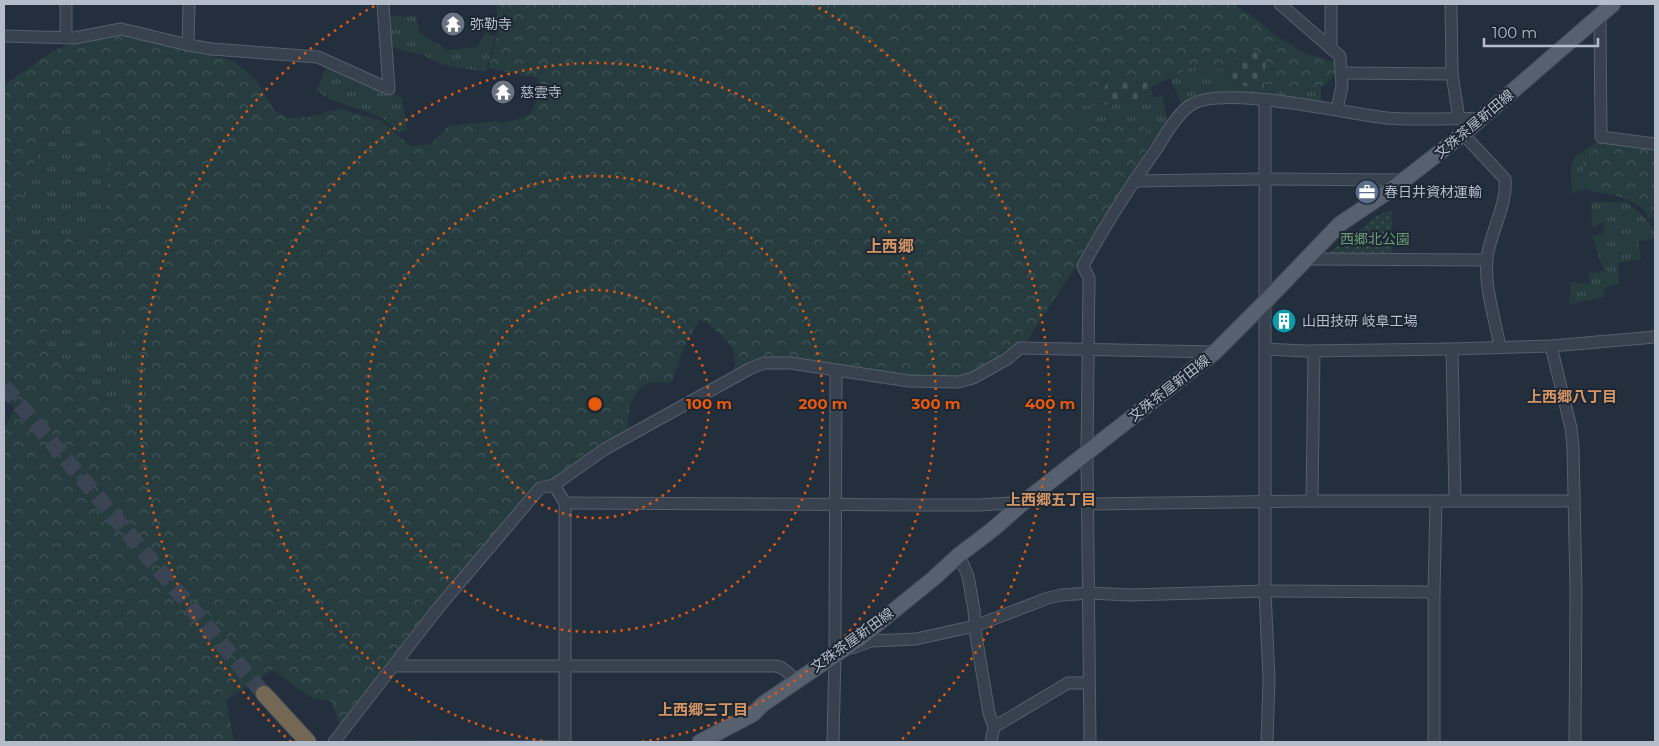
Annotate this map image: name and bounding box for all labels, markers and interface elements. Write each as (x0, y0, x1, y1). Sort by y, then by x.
temple icon: 弥勒寺 (440, 11, 466, 37)
place label: 弥勒寺 (470, 15, 512, 33)
scale bar (1484, 15, 1598, 47)
text: 100 m (1492, 23, 1537, 42)
temple icon: 慈雲寺 (490, 79, 516, 105)
place label: 慈雲寺 (520, 83, 562, 101)
street label: 文殊茶屋新田線 (1431, 86, 1517, 162)
office icon: 春日井資材運輸 (1354, 179, 1380, 205)
place label: 春日井資材運輸 (1384, 183, 1482, 201)
park label: 西郷北公園 (1340, 230, 1410, 248)
district label: 上西郷 (866, 237, 914, 256)
building icon: 山田技研 岐阜工場 (1271, 308, 1297, 334)
place label: 山田技研 岐阜工場 (1302, 312, 1418, 330)
street label: 文殊茶屋新田線 (1125, 351, 1213, 425)
district label: 上西郷八丁目 (1527, 387, 1617, 406)
text: 100 m (686, 394, 732, 413)
text: 200 m (798, 394, 848, 413)
text: 300 m (910, 394, 961, 413)
text: 400 m (1025, 394, 1075, 413)
centre of rings (586, 395, 604, 413)
district label: 上西郷五丁目 (1006, 490, 1096, 509)
street label: 文殊茶屋新田線 (807, 604, 897, 676)
district label: 上西郷三丁目 (658, 700, 748, 719)

